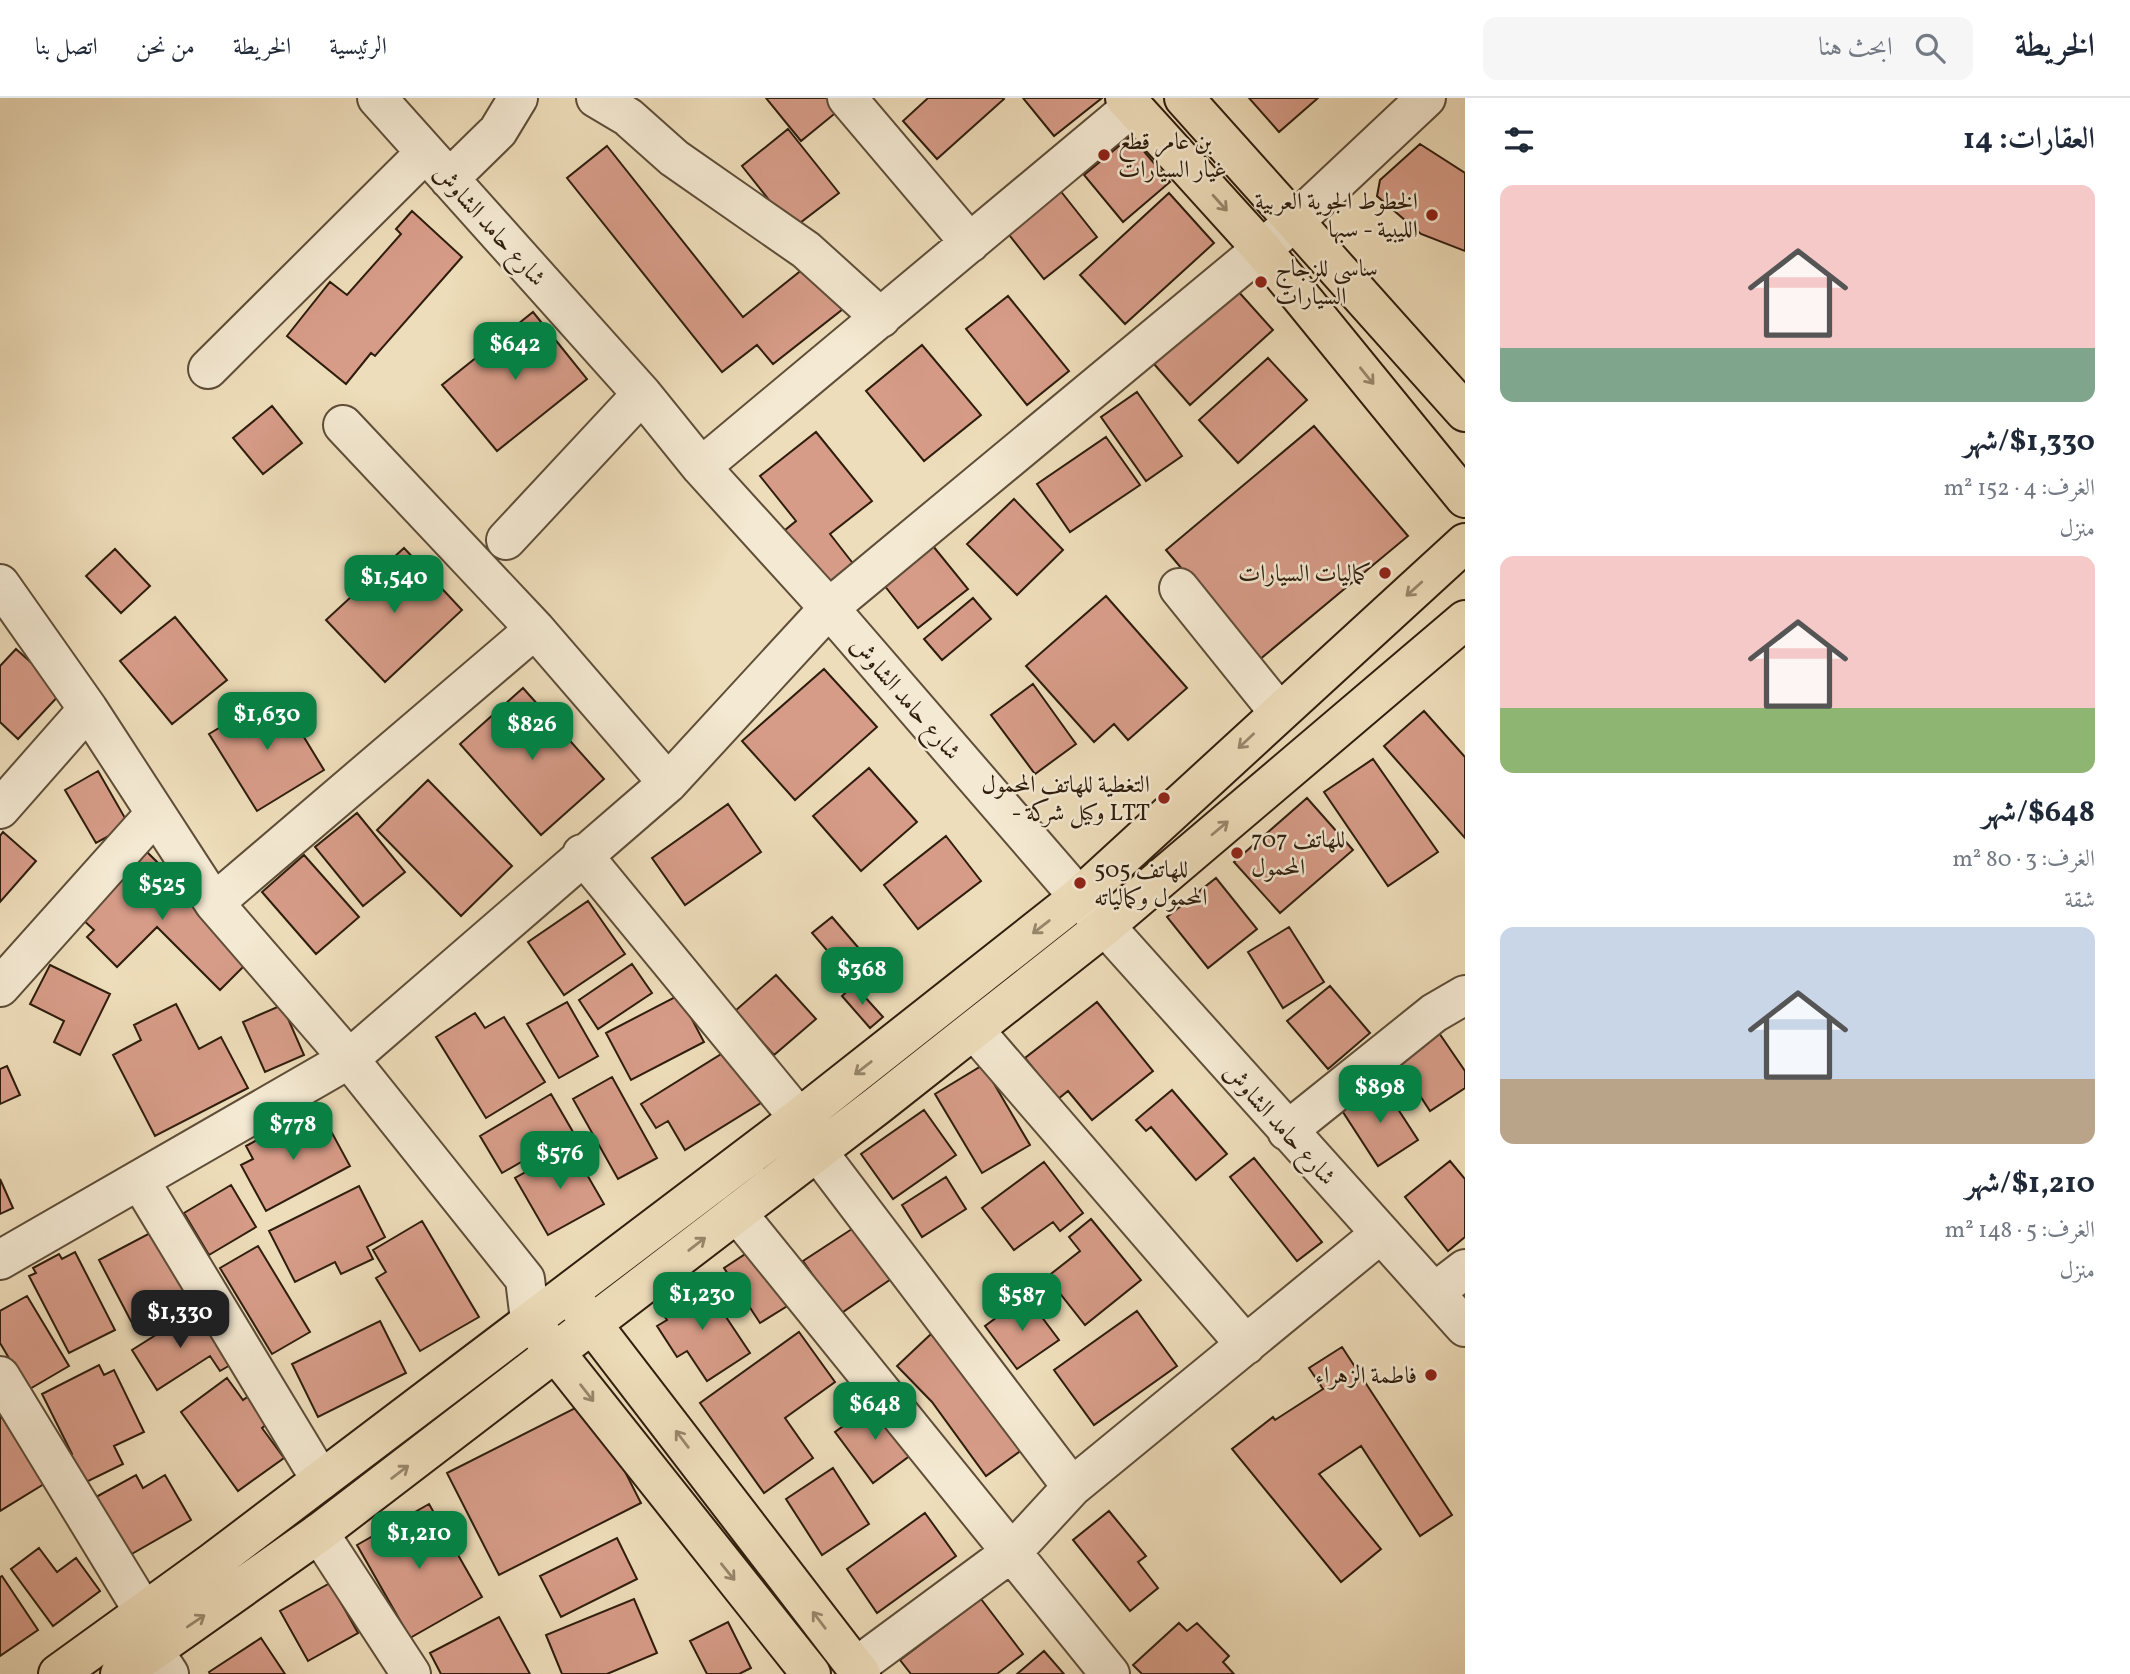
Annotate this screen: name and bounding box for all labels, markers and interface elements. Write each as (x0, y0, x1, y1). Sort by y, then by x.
search box (1483, 17, 1973, 80)
text: الخريطة (2015, 25, 2095, 71)
icon: search (1911, 29, 1949, 67)
text: ابحث هنا (1818, 30, 1893, 66)
text: اتصل بنا (35, 31, 98, 65)
text: من نحن (136, 31, 195, 65)
text: الخريطة (233, 31, 291, 65)
text: الرئيسية (329, 31, 387, 65)
text: العقارات: 14 (1963, 119, 2095, 161)
icon: filters (1500, 121, 1538, 159)
place label: بن عامر قطع غيار السيارات (1118, 126, 1227, 188)
marker: بن عامر قطع غيار السيارات (1096, 147, 1112, 163)
street label: شارع حامد الشاوش (424, 158, 553, 296)
place label: الخطوط الجوية العربية الليبية - سبها (1255, 186, 1418, 248)
one-way arrow (1212, 194, 1228, 212)
marker: الخطوط الجوية العربية الليبية - سبها (1424, 207, 1440, 223)
icon: home (1735, 230, 1861, 356)
place label: ساسي للزجاج السيارات (1275, 253, 1378, 315)
marker: ساسي للزجاج السيارات (1253, 274, 1269, 290)
pin: $642 (474, 322, 556, 382)
text: $642 (489, 329, 541, 361)
one-way arrow (1359, 367, 1375, 385)
text: $1,330/شهر (1964, 421, 2095, 463)
text: الغرف: 4 · 152 m² (1944, 473, 2095, 505)
text: منزل (2060, 514, 2095, 546)
pin: $1,540 (337, 556, 451, 615)
place label: كماليات السيارات (1238, 558, 1371, 592)
text: $1,540 (360, 562, 428, 594)
marker: كماليات السيارات (1377, 565, 1393, 581)
one-way arrow (1406, 580, 1423, 597)
icon: home (1735, 601, 1861, 727)
street label: شارع حامد الشاوش (840, 630, 968, 769)
pin: $1,630 (210, 692, 324, 752)
text: $1,630 (234, 699, 300, 731)
pin: $826 (491, 702, 573, 762)
text: $826 (507, 709, 557, 741)
one-way arrow (1238, 733, 1255, 750)
place label: التغطية للهاتف المحمول - وكيل شركة LTT (981, 769, 1150, 831)
marker: التغطية للهاتف المحمول - وكيل شركة LTT (1156, 790, 1172, 806)
text: $648/شهر (1982, 792, 2095, 834)
one-way arrow (1211, 820, 1229, 836)
place label: 707 للهاتف المحمول (1251, 824, 1345, 886)
text: الغرف: 3 · 80 m² (1953, 844, 2095, 876)
marker: 707 للهاتف المحمول (1229, 845, 1245, 861)
place label: 505 للهاتف المحمول وكمالياته (1094, 854, 1207, 916)
pin: $525 (121, 862, 203, 922)
text: $525 (139, 869, 185, 901)
marker: 505 للهاتف المحمول وكمالياته (1072, 875, 1088, 891)
text: شقة (2065, 885, 2095, 917)
one-way arrow (1032, 919, 1050, 934)
pin: $368 (821, 948, 903, 1007)
text: $368 (837, 954, 887, 986)
icon: home (1735, 972, 1861, 1098)
street label: شارع حامد الشاوش (1214, 1057, 1343, 1195)
one-way arrow (854, 1061, 872, 1076)
pin: $898 (1339, 1066, 1421, 1125)
text: $898 (1355, 1072, 1405, 1104)
pin: $778 (252, 1102, 334, 1162)
text: $778 (269, 1109, 317, 1141)
pin: $576 (519, 1132, 601, 1191)
text: $576 (536, 1138, 584, 1170)
text: $1,210/شهر (1965, 1163, 2095, 1205)
text: الغرف: 5 · 148 m² (1945, 1215, 2095, 1247)
one-way arrow (687, 1236, 705, 1252)
text: منزل (2060, 1256, 2095, 1288)
pin: $1,230 (645, 1272, 759, 1332)
pin: $587 (981, 1274, 1063, 1333)
text: $1,230 (669, 1279, 735, 1311)
text: $587 (998, 1280, 1046, 1312)
pin: $1,330 (123, 1290, 237, 1350)
text: $1,330 (147, 1297, 213, 1329)
place label: فاطمة الزهراء (1315, 1360, 1417, 1394)
marker: فاطمة الزهراء (1423, 1367, 1439, 1383)
pin: $648 (834, 1382, 916, 1442)
one-way arrow (580, 1384, 595, 1402)
text: $648 (849, 1389, 901, 1421)
one-way arrow (675, 1430, 690, 1448)
one-way arrow (390, 1465, 409, 1480)
pin: $1,210 (362, 1512, 476, 1571)
text: $1,210 (387, 1518, 451, 1550)
one-way arrow (720, 1563, 736, 1581)
one-way arrow (812, 1612, 827, 1630)
one-way arrow (186, 1614, 206, 1628)

